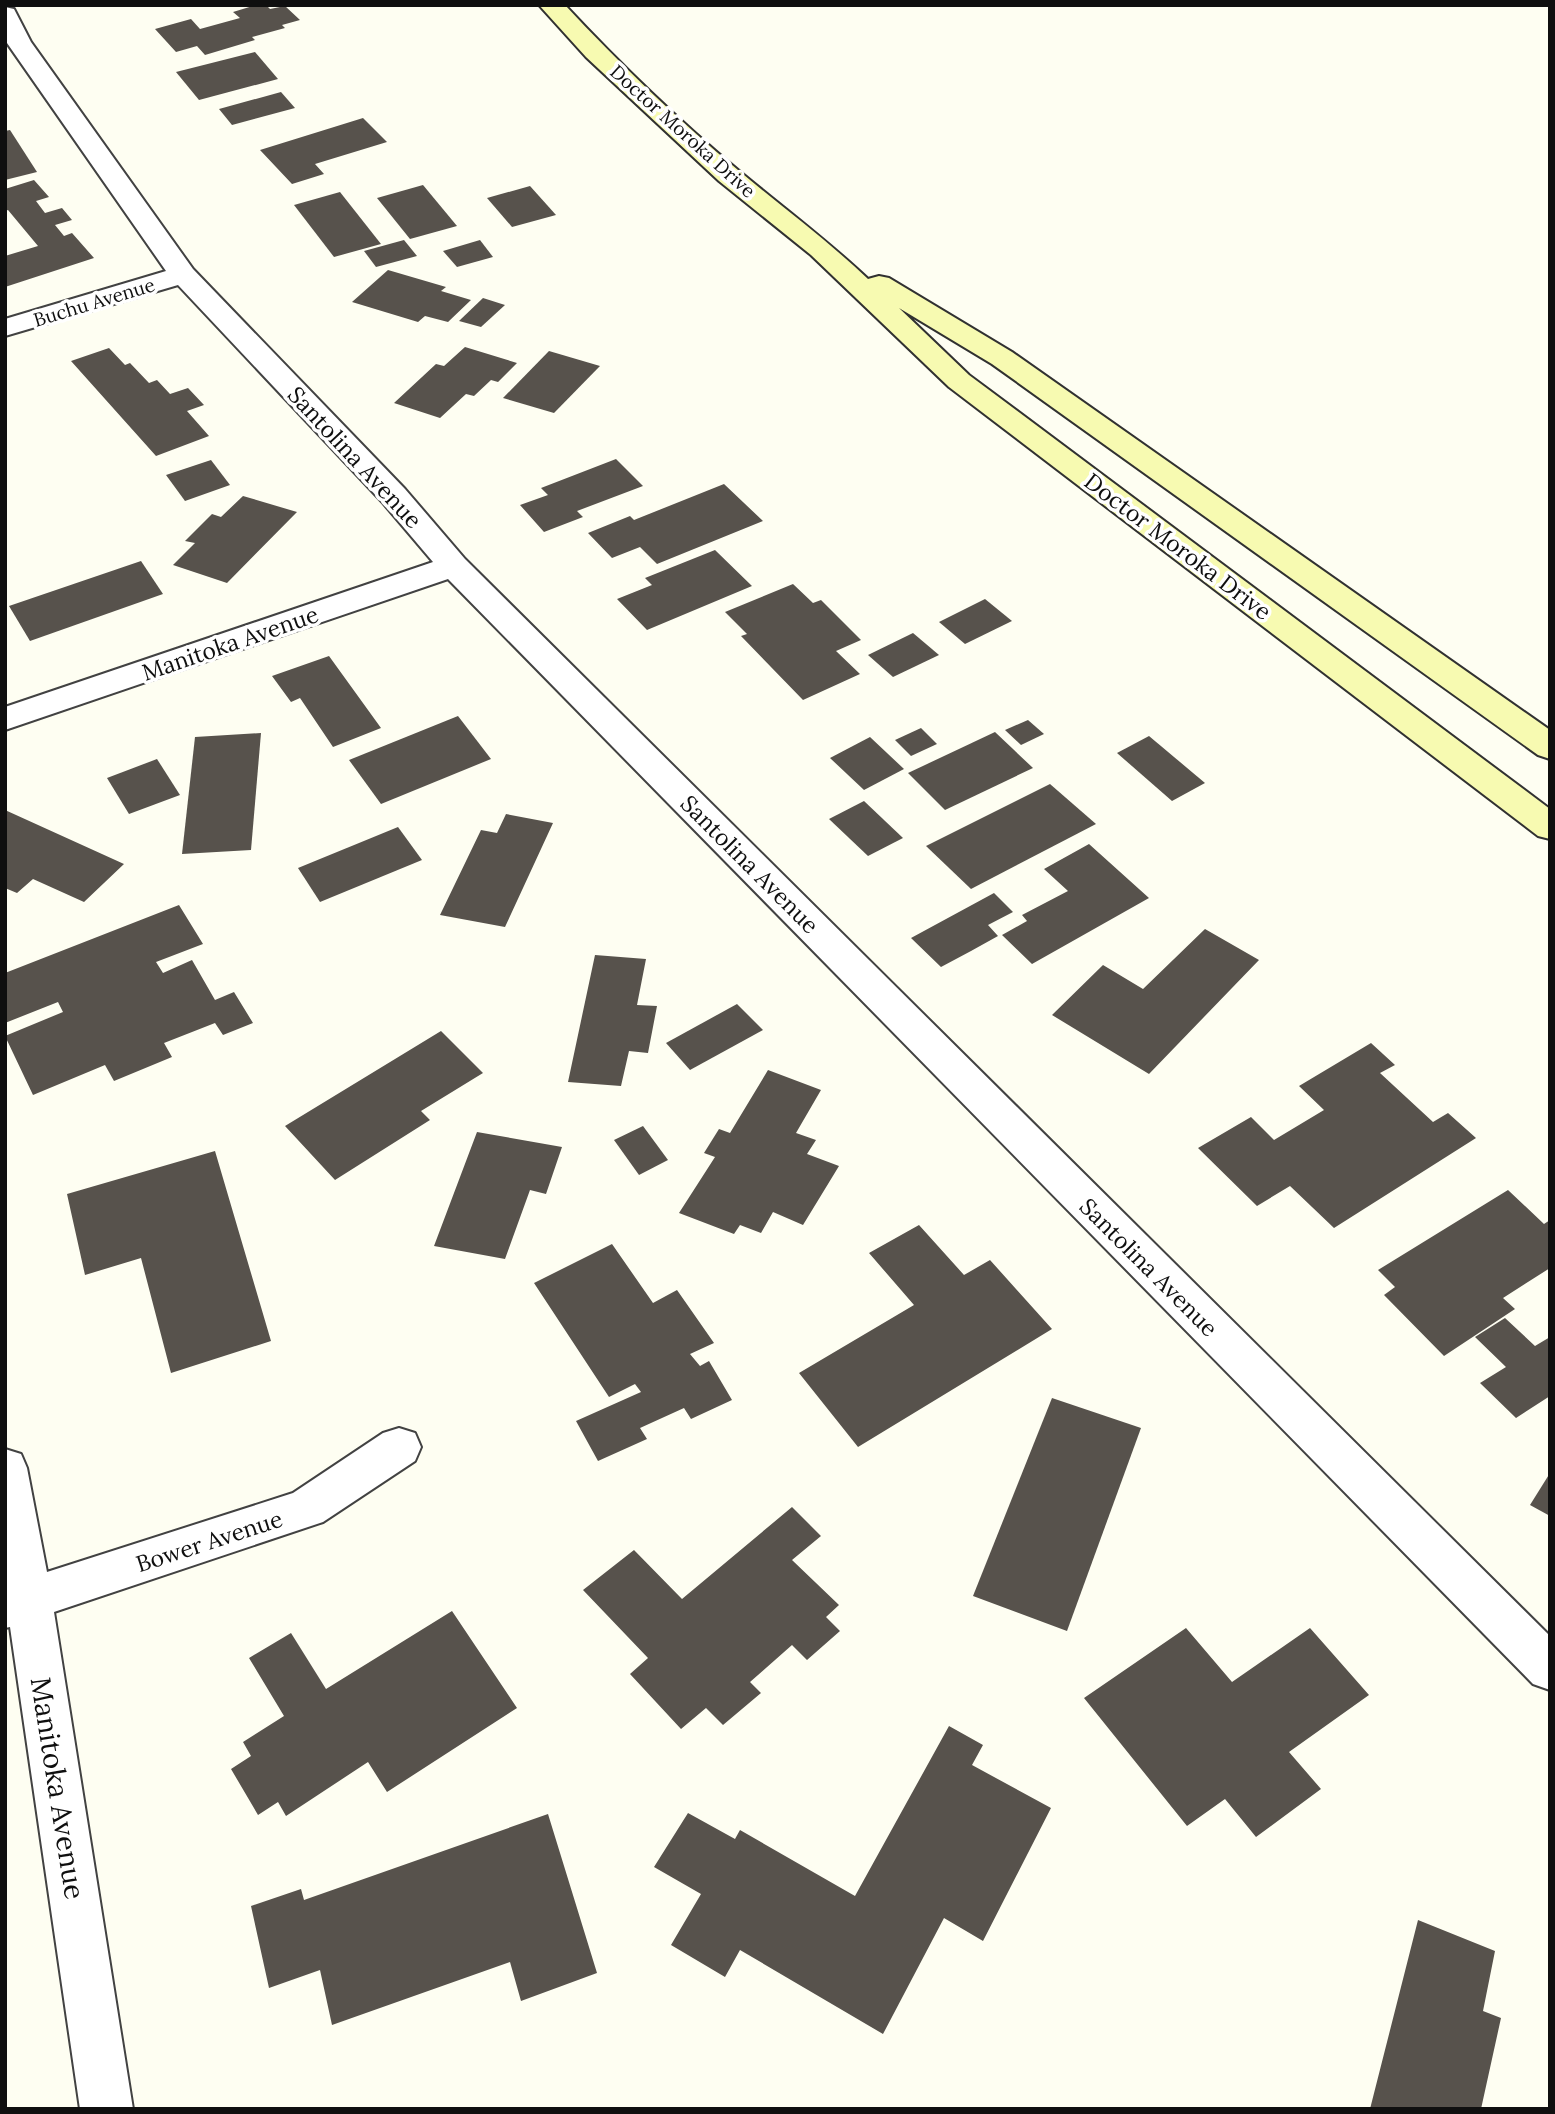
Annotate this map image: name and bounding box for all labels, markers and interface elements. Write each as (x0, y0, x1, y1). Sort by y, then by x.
street label: Doctor Moroka Drive (605, 59, 761, 203)
street label: Buchu Avenue (31, 272, 157, 332)
street label: Santolina Avenue (282, 380, 428, 534)
street label: Doctor Moroka Drive (1079, 466, 1277, 626)
street label: Manitoka Avenue (138, 599, 322, 687)
street label: Santolina Avenue (675, 789, 825, 939)
street label: Santolina Avenue (1074, 1192, 1224, 1342)
street label: Bower Avenue (132, 1504, 286, 1578)
street label: Manitoka Avenue (23, 1674, 93, 1902)

